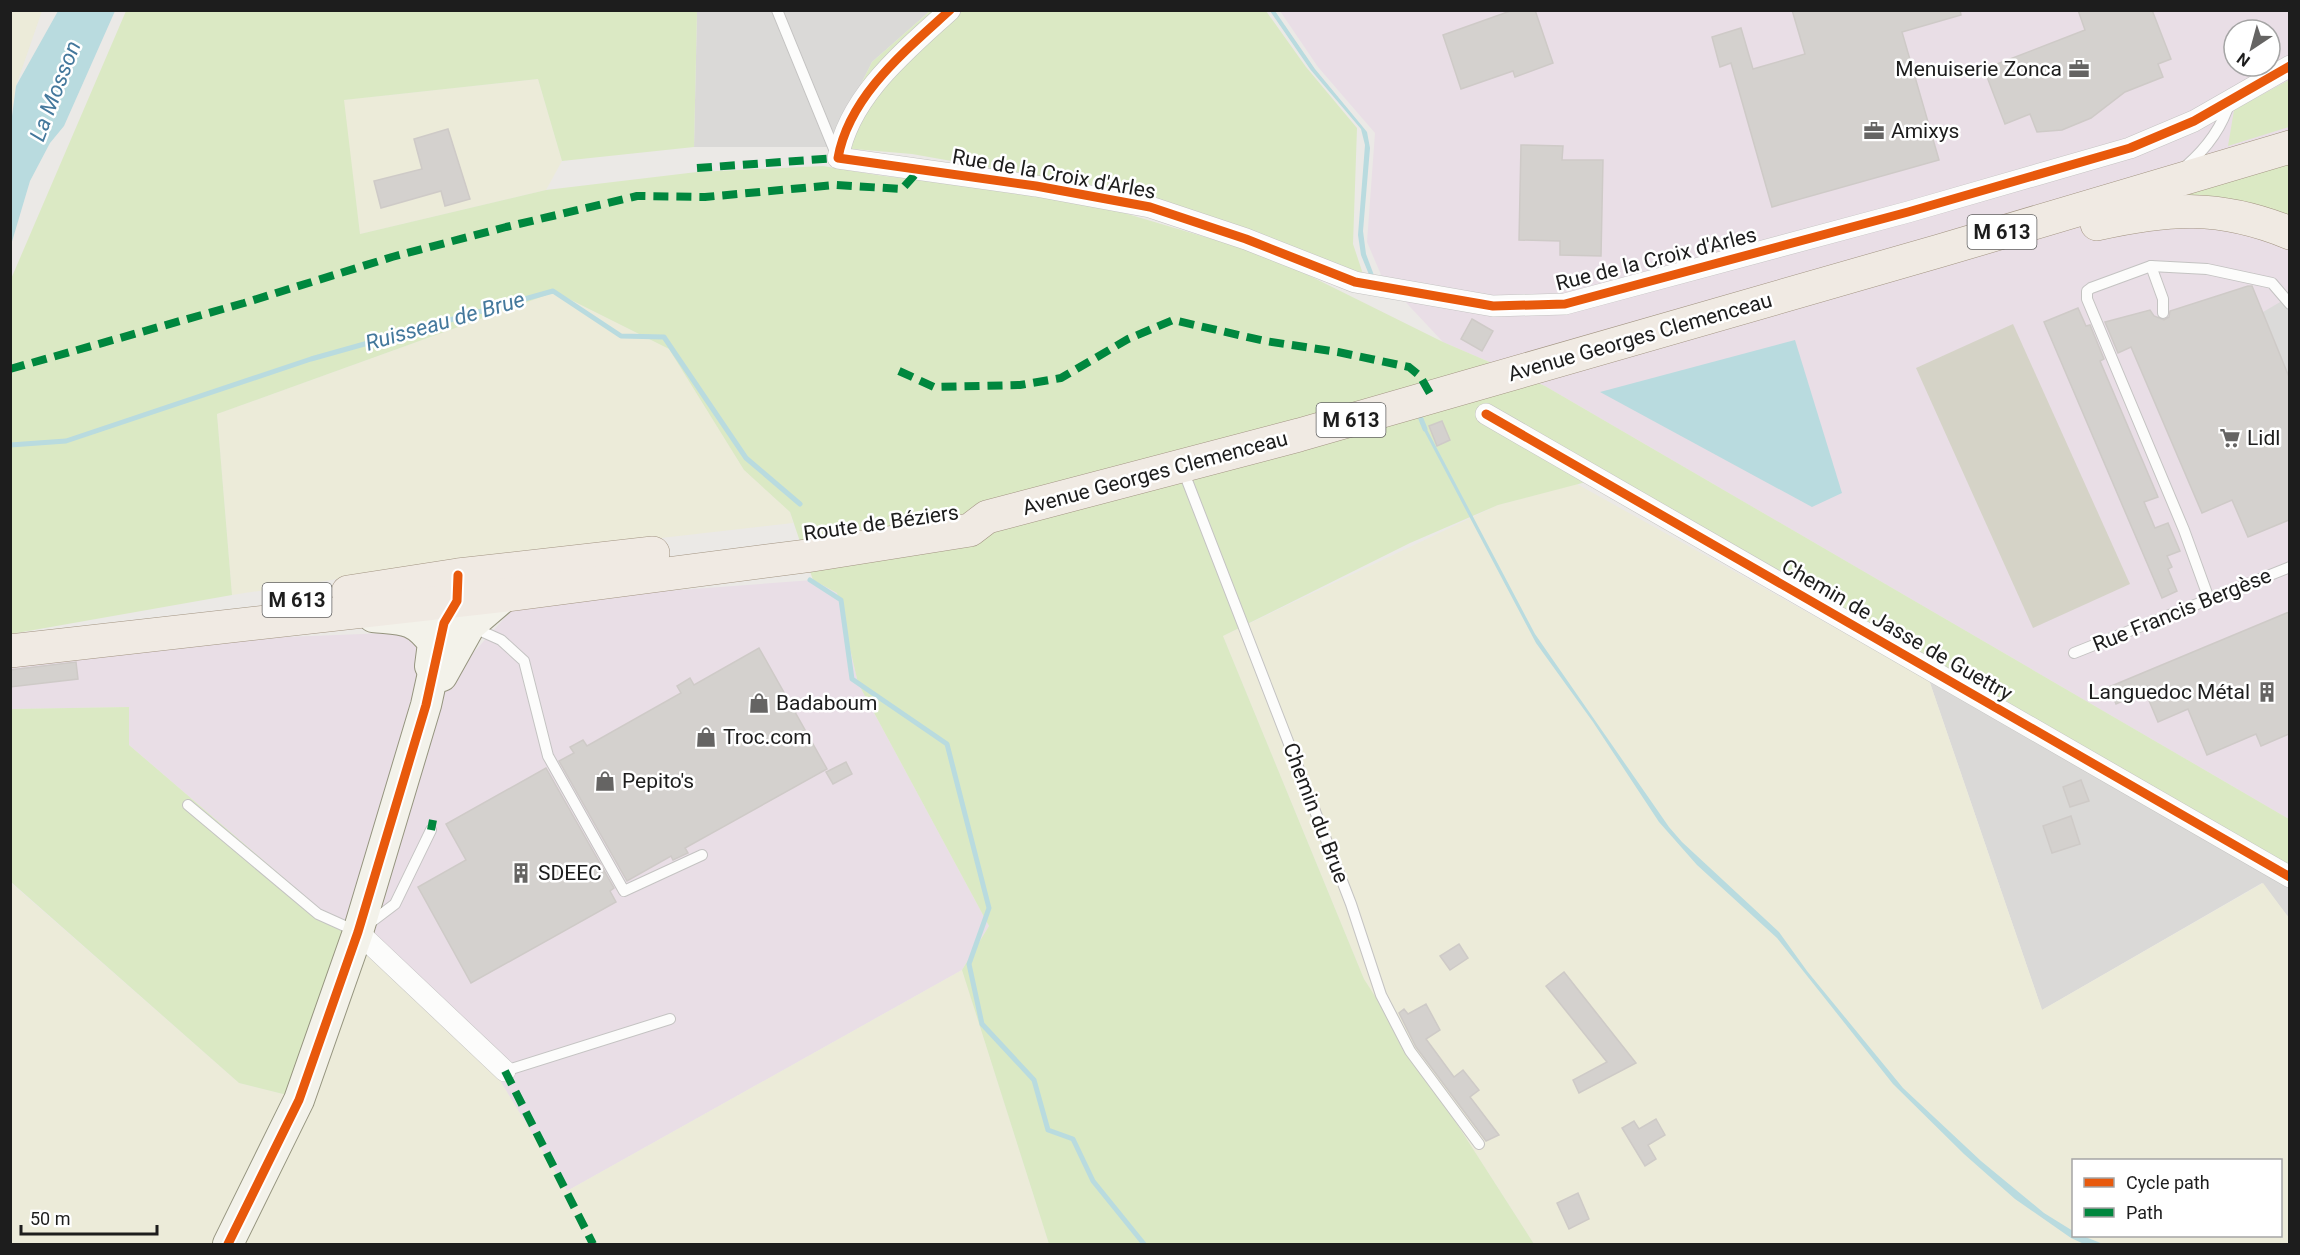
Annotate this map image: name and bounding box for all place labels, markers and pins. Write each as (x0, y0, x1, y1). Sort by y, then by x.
place label: Menuiserie Zonca (1895, 57, 2062, 81)
office icon: Menuiserie Zonca (2067, 57, 2091, 81)
office icon: Amixys (1862, 119, 1886, 143)
place label: Amixys (1891, 119, 1959, 143)
supermarket icon: Lidl (2218, 426, 2242, 450)
place label: Lidl (2247, 426, 2280, 450)
place label: Languedoc Métal (2088, 680, 2250, 704)
building icon: Languedoc Métal (2255, 680, 2279, 704)
shop icon: Badaboum (747, 691, 771, 715)
place label: Badaboum (776, 691, 878, 715)
shop icon: Troc.com (694, 725, 718, 749)
place label: Troc.com (723, 725, 812, 749)
shop icon: Pepito's (593, 769, 617, 793)
place label: Pepito's (622, 769, 694, 793)
building icon: SDEEC (509, 861, 533, 885)
place label: SDEEC (538, 861, 602, 885)

